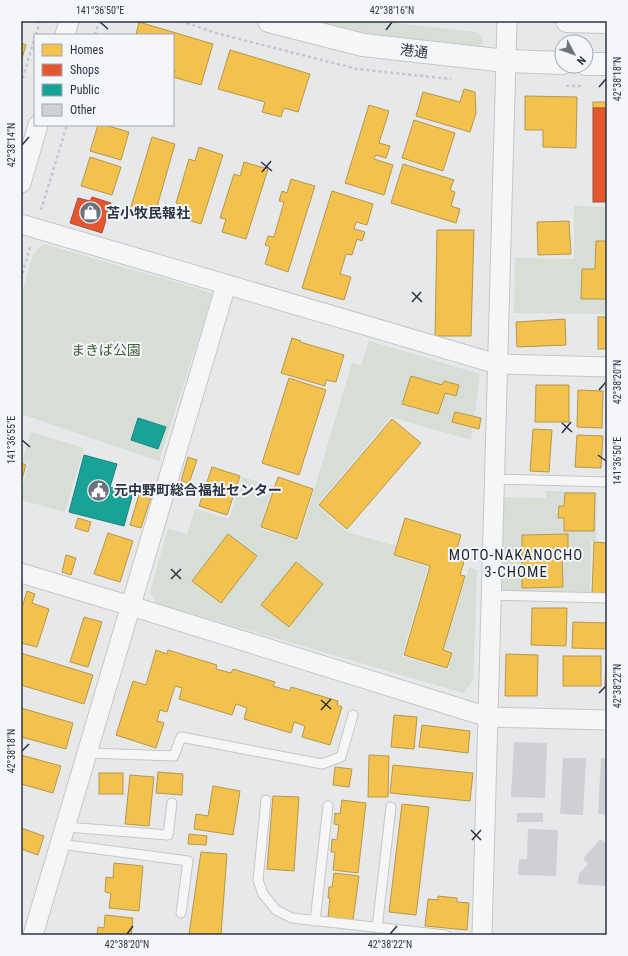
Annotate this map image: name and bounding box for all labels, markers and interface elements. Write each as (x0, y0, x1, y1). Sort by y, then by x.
text: 141°36'50"E (76, 5, 124, 16)
text: 42°38'16"N (370, 5, 414, 16)
legend (34, 34, 174, 126)
north arrow (554, 34, 594, 74)
street label: 港通 (399, 41, 429, 61)
text: Homes (70, 43, 104, 57)
text: N (574, 53, 588, 67)
text: 42°38'18"N (612, 57, 623, 101)
text: Shops (70, 63, 99, 77)
text: Public (70, 83, 100, 97)
text: Other (70, 103, 96, 117)
text: 42°38'14"N (6, 123, 17, 167)
shop icon: 苫小牧民報社 (78, 200, 104, 226)
place label: 苫小牧民報社 (106, 205, 190, 221)
park label: まきば公園 (71, 342, 141, 358)
text: 42°38'20"N (612, 360, 623, 404)
text: 141°36'55"E (6, 416, 17, 464)
text: 141°36'50"E (612, 437, 623, 485)
public building icon: 元中野町総合福祉センター (85, 477, 111, 503)
place label: 元中野町総合福祉センター (114, 482, 282, 498)
district label: MOTO-NAKANOCHO 3-CHOME (449, 546, 583, 581)
text: 42°38'22"N (612, 664, 623, 708)
text: 42°38'18"N (6, 729, 17, 773)
text: 42°38'20"N (105, 939, 149, 950)
text: 42°38'22"N (368, 939, 412, 950)

